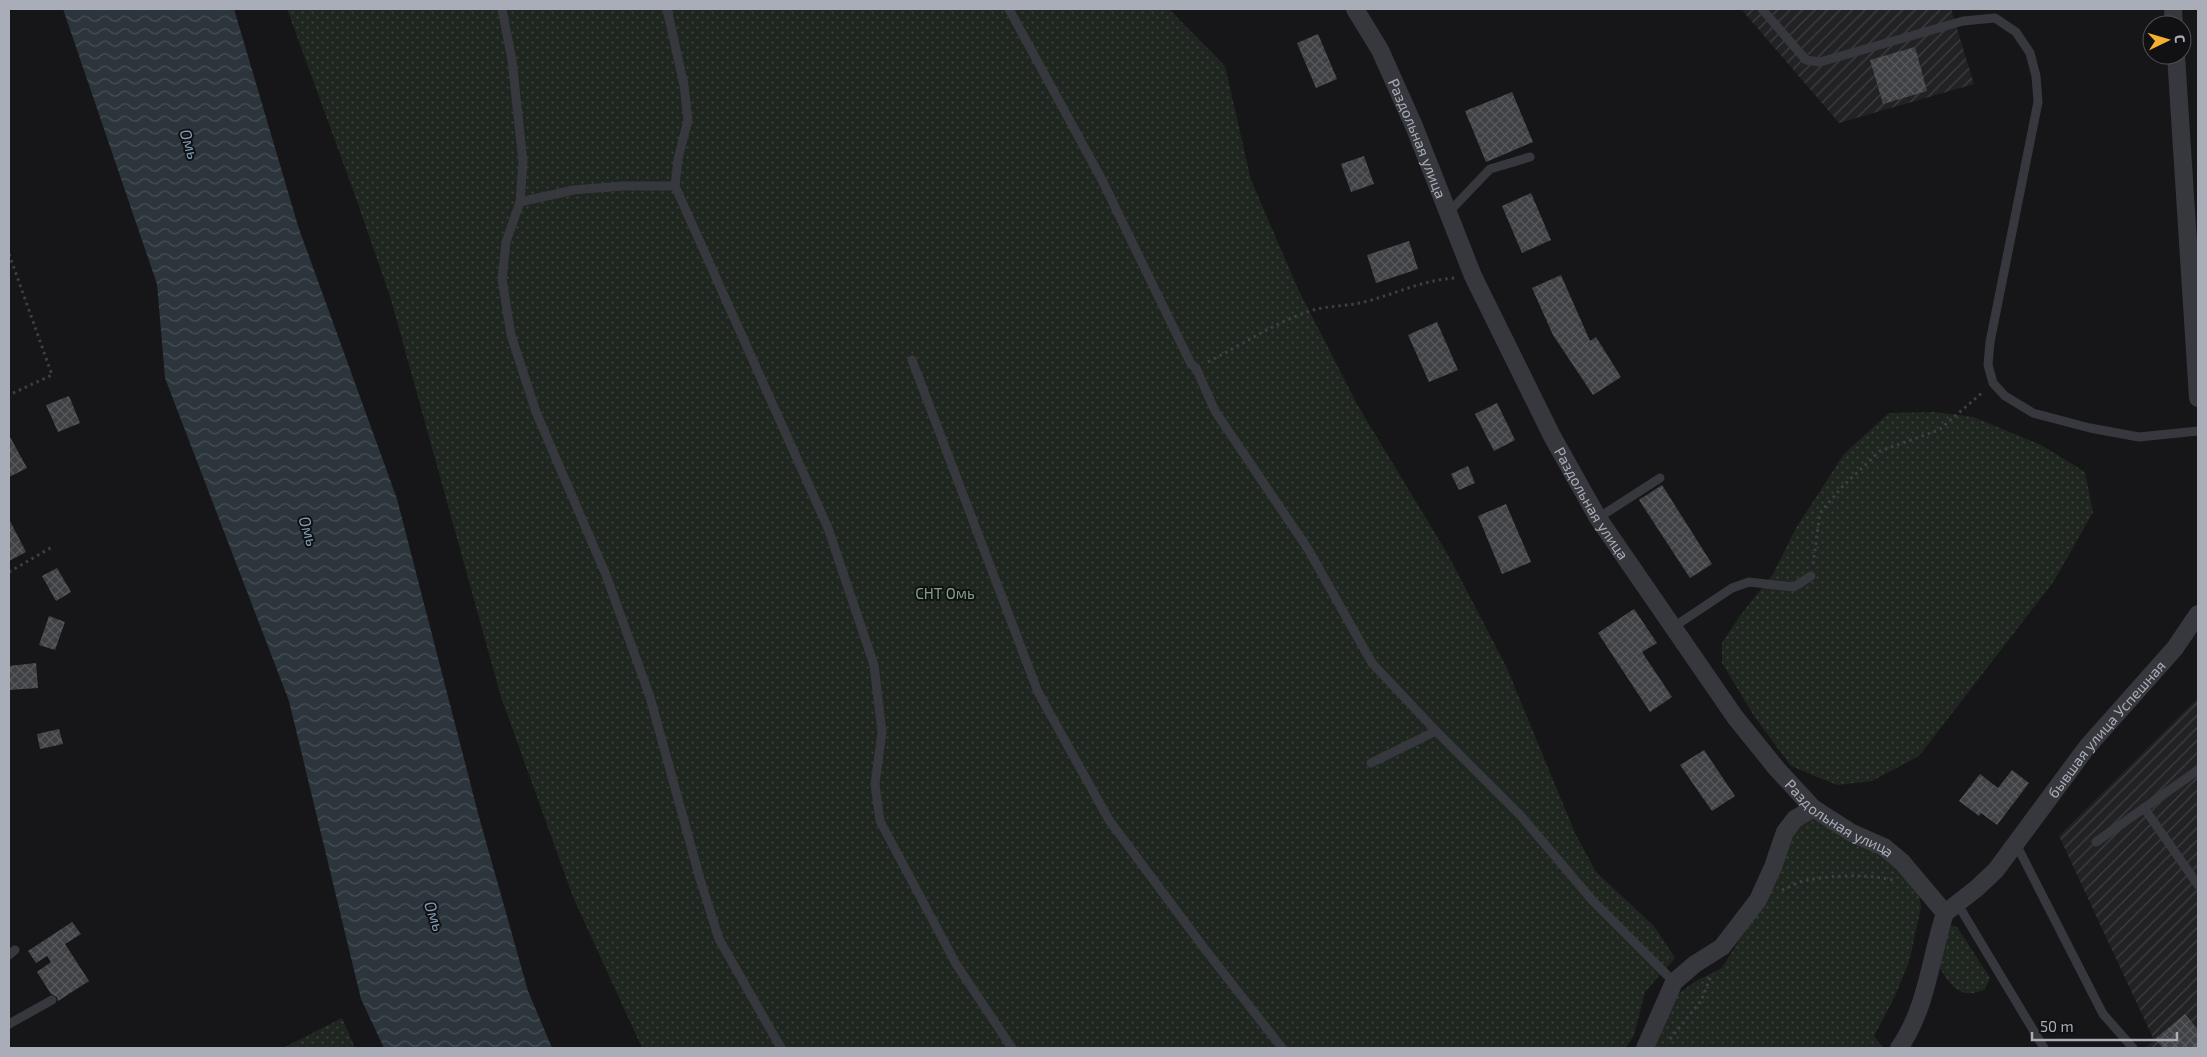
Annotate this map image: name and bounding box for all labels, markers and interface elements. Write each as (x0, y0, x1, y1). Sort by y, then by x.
north arrow (2142, 15, 2192, 65)
text: С (2172, 34, 2189, 44)
street label: Раздольная улица (1385, 75, 1451, 201)
water label: Омь (176, 127, 204, 161)
street label: Раздольная улица (1551, 444, 1633, 563)
water label: Омь (295, 514, 323, 548)
park label: СНТ Омь (915, 584, 975, 602)
street label: бывшая улица Успешная (2044, 656, 2169, 801)
street label: Раздольная улица (1782, 775, 1898, 861)
water label: Омь (421, 898, 449, 934)
scale bar (2032, 1010, 2177, 1042)
text: 50 m (2040, 1017, 2074, 1035)

